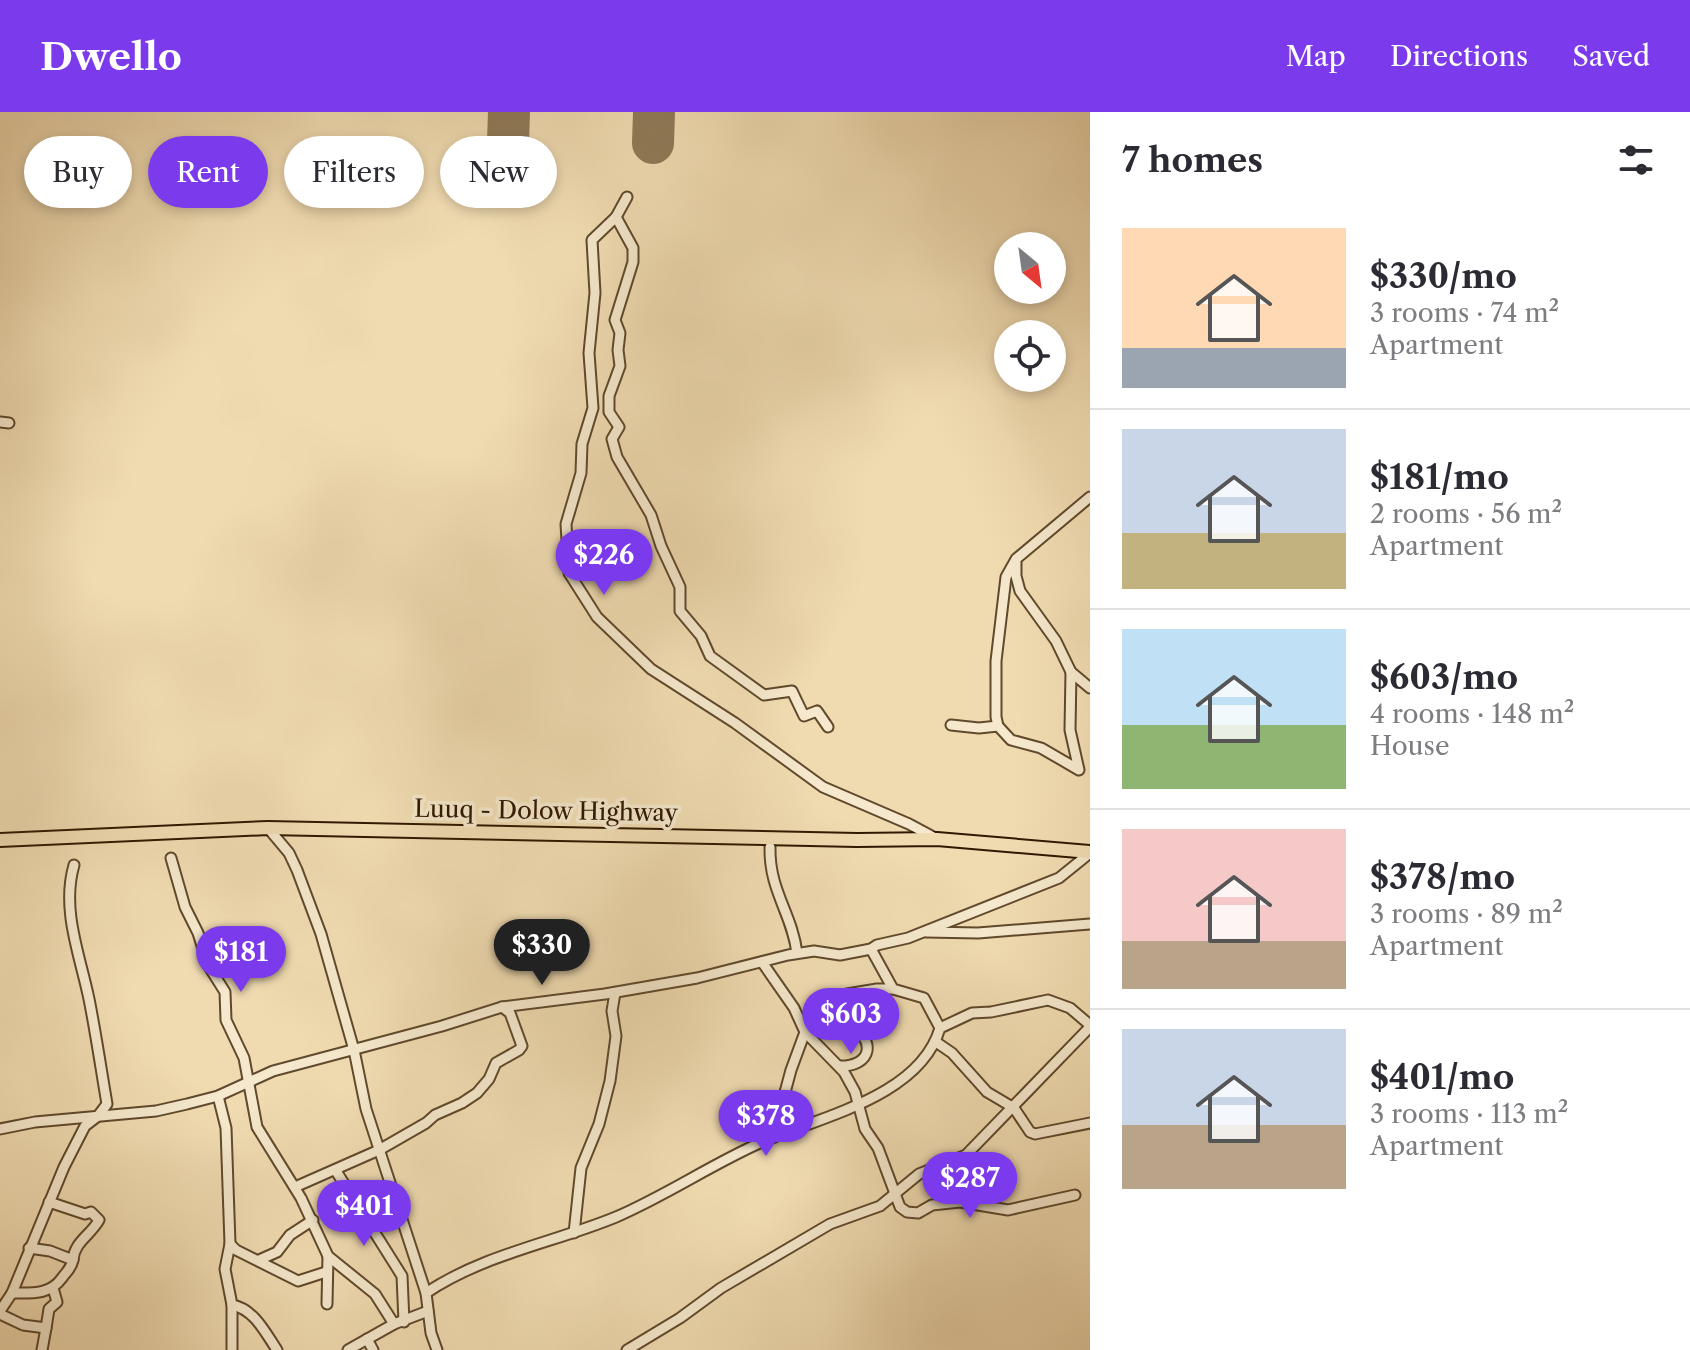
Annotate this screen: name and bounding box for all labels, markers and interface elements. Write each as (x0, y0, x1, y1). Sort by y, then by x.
text: Dwello (40, 33, 182, 80)
text: Map (1286, 39, 1346, 73)
text: Directions (1390, 39, 1528, 73)
text: Saved (1572, 39, 1650, 73)
chip: Buy (24, 136, 132, 208)
chip: Rent (148, 136, 268, 208)
chip: Filters (284, 136, 424, 208)
chip: New (440, 136, 557, 208)
icon: filters (1614, 138, 1658, 182)
text: 7 homes (1122, 139, 1263, 181)
north arrow (994, 232, 1066, 304)
map controls (994, 232, 1066, 392)
text: $330/mo (1370, 255, 1517, 297)
icon: home (1186, 260, 1282, 356)
text: 3 rooms · 74 m² (1370, 297, 1559, 329)
button: locate (994, 320, 1066, 392)
text: Apartment (1370, 329, 1503, 361)
text: $181/mo (1370, 456, 1509, 498)
icon: home (1186, 461, 1282, 557)
text: 2 rooms · 56 m² (1370, 498, 1562, 530)
pin: $226 (557, 529, 651, 597)
text: Apartment (1370, 530, 1503, 562)
text: $226 (574, 539, 634, 571)
text: $603/mo (1370, 656, 1518, 698)
icon: home (1186, 661, 1282, 757)
text: 4 rooms · 148 m² (1370, 698, 1574, 730)
text: House (1370, 730, 1450, 762)
street label: Luuq - Dolow Highway (414, 794, 679, 827)
text: $378/mo (1370, 856, 1515, 898)
icon: home (1186, 861, 1282, 957)
text: 3 rooms · 89 m² (1370, 898, 1563, 930)
pin: $330 (495, 919, 589, 987)
pin: $181 (194, 926, 288, 994)
text: $330 (512, 929, 572, 961)
text: Apartment (1370, 930, 1503, 962)
text: $181 (214, 936, 268, 968)
pin: $603 (804, 988, 898, 1056)
text: $603 (820, 998, 882, 1030)
text: $401/mo (1370, 1056, 1514, 1098)
icon: home (1186, 1061, 1282, 1157)
pin: $378 (719, 1090, 813, 1158)
text: 3 rooms · 113 m² (1370, 1098, 1568, 1130)
text: $378 (737, 1100, 795, 1132)
text: Apartment (1370, 1130, 1503, 1162)
pin: $287 (923, 1152, 1017, 1220)
text: $287 (940, 1162, 1000, 1194)
pin: $401 (317, 1180, 411, 1248)
text: $401 (335, 1190, 393, 1222)

